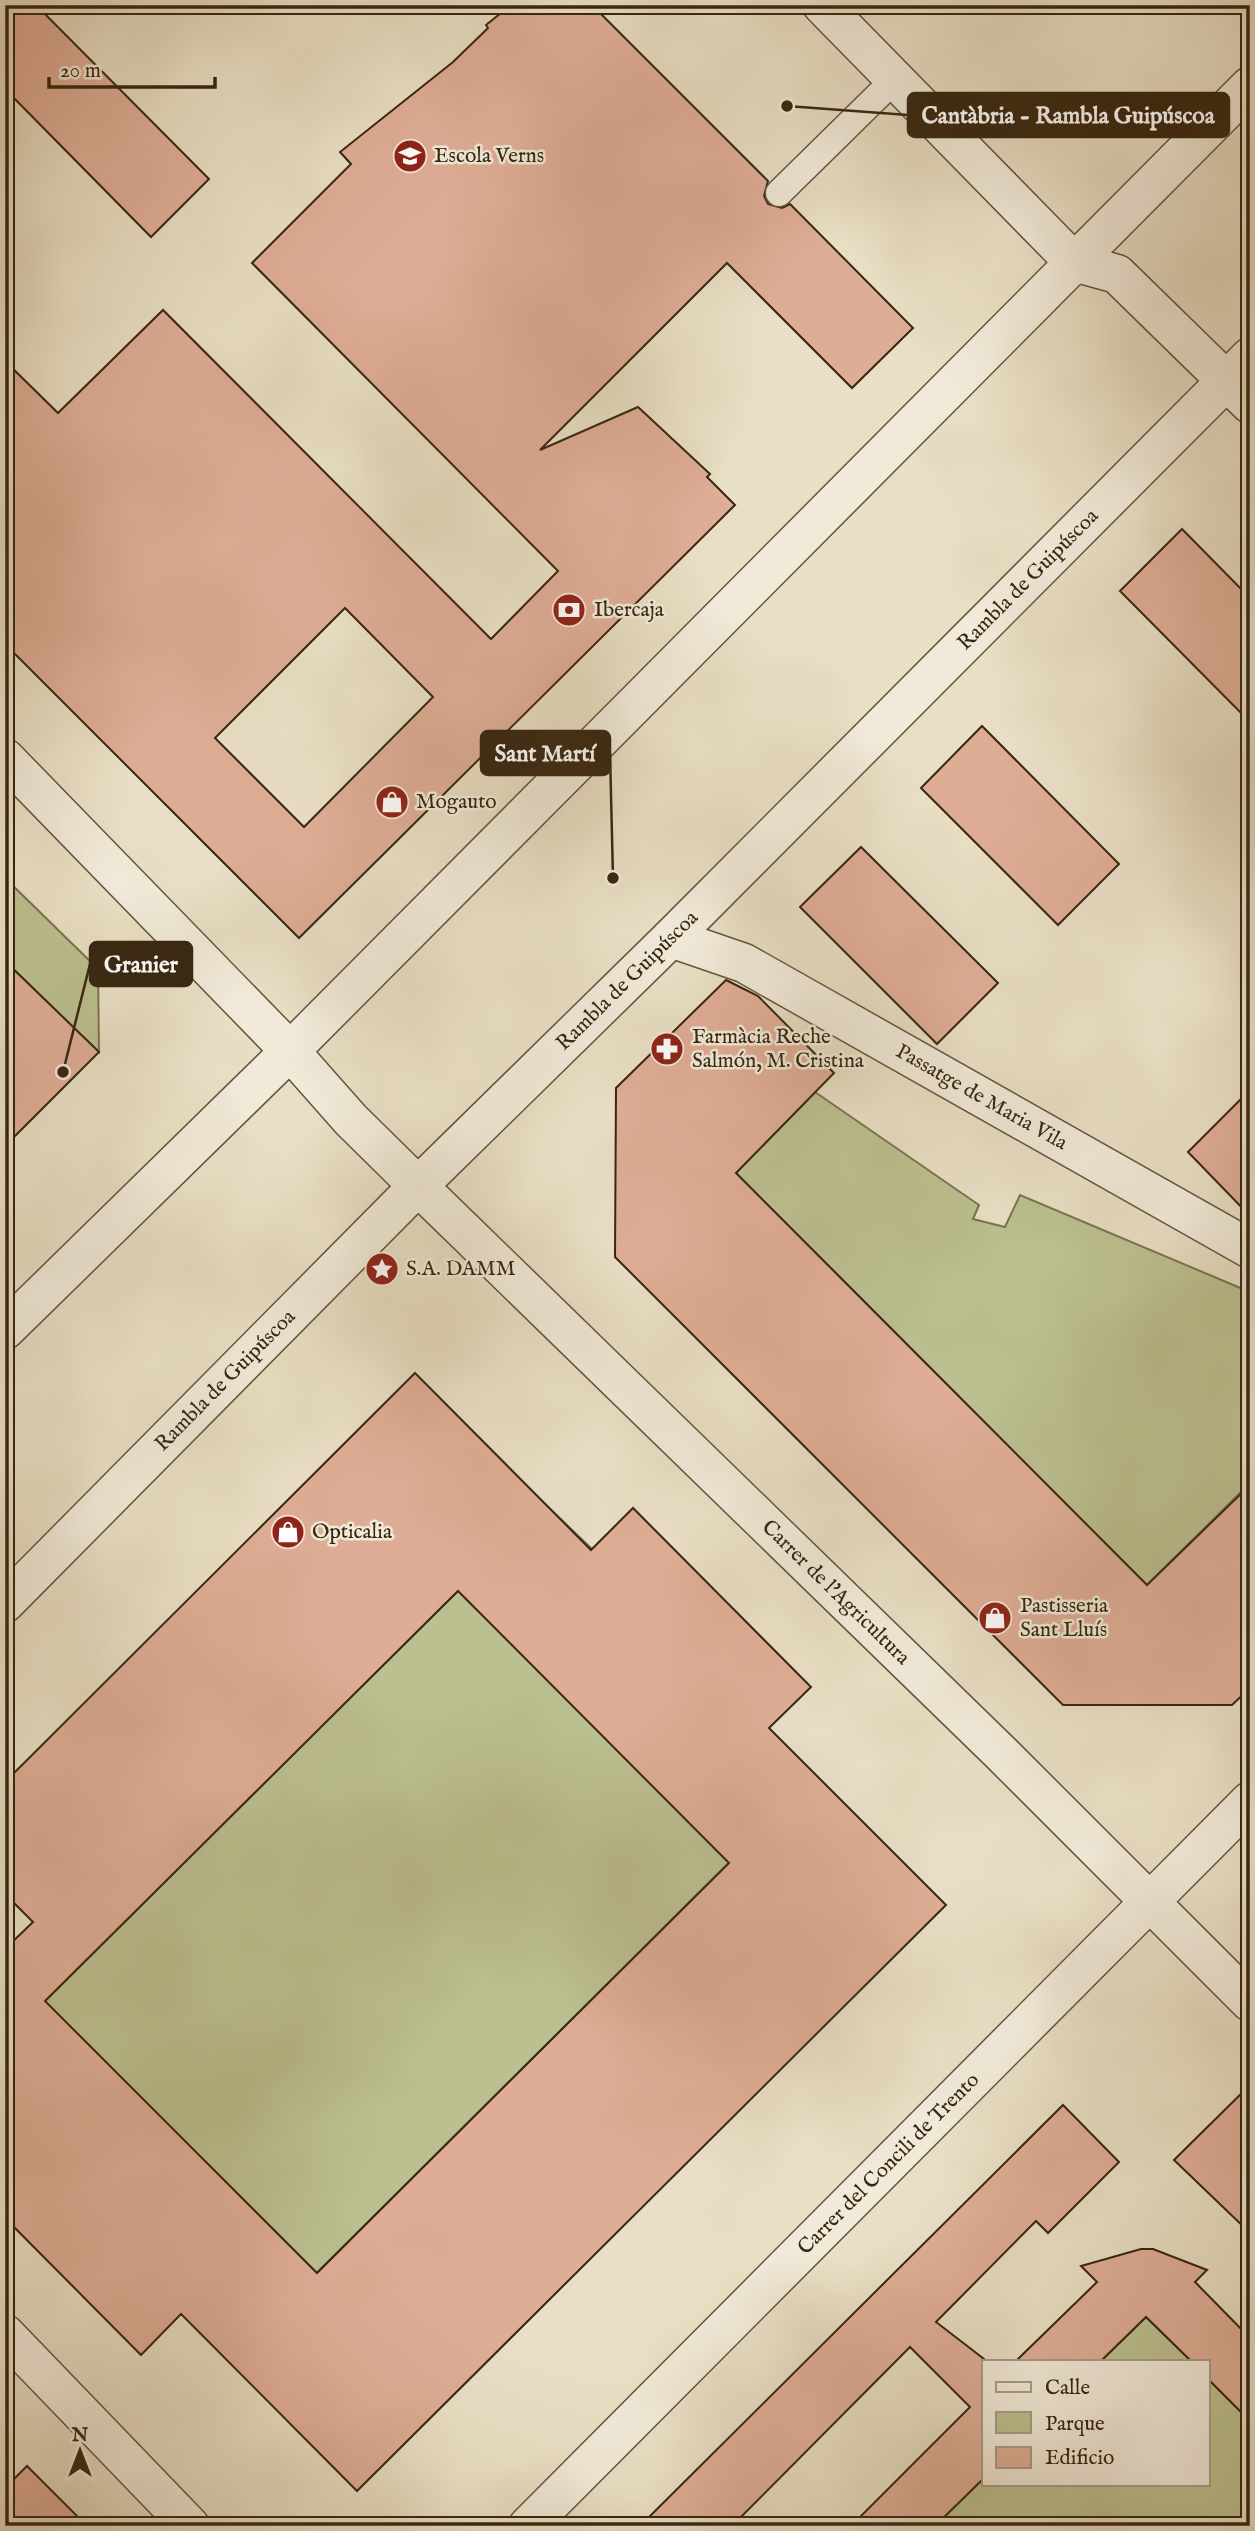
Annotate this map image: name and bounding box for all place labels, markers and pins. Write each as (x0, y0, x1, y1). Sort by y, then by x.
callout: Cantàbria - Rambla Guipúscoa (908, 93, 1229, 137)
school or university icon: Escola Verns (391, 137, 429, 175)
place label: Escola Verns (434, 143, 544, 170)
bank icon: Ibercaja (550, 591, 588, 629)
place label: Ibercaja (594, 597, 665, 624)
callout: Sant Martí (481, 731, 610, 775)
shop icon: Mogauto (373, 783, 411, 821)
place label: Mogauto (416, 789, 497, 816)
callout: Granier (90, 942, 192, 986)
place label: Farmàcia Reche Salmón, M. Cristina (692, 1024, 865, 1075)
pharmacy icon: Farmàcia Reche Salmón, M. Cristina (648, 1030, 686, 1068)
place icon: S.A. DAMM (363, 1250, 401, 1288)
place label: S.A. DAMM (406, 1256, 516, 1283)
shop icon: Opticalia (269, 1513, 307, 1551)
place label: Opticalia (312, 1519, 393, 1546)
place label: Pastisseria Sant Lluís (1020, 1593, 1109, 1644)
shop icon: Pastisseria Sant Lluís (976, 1599, 1014, 1637)

